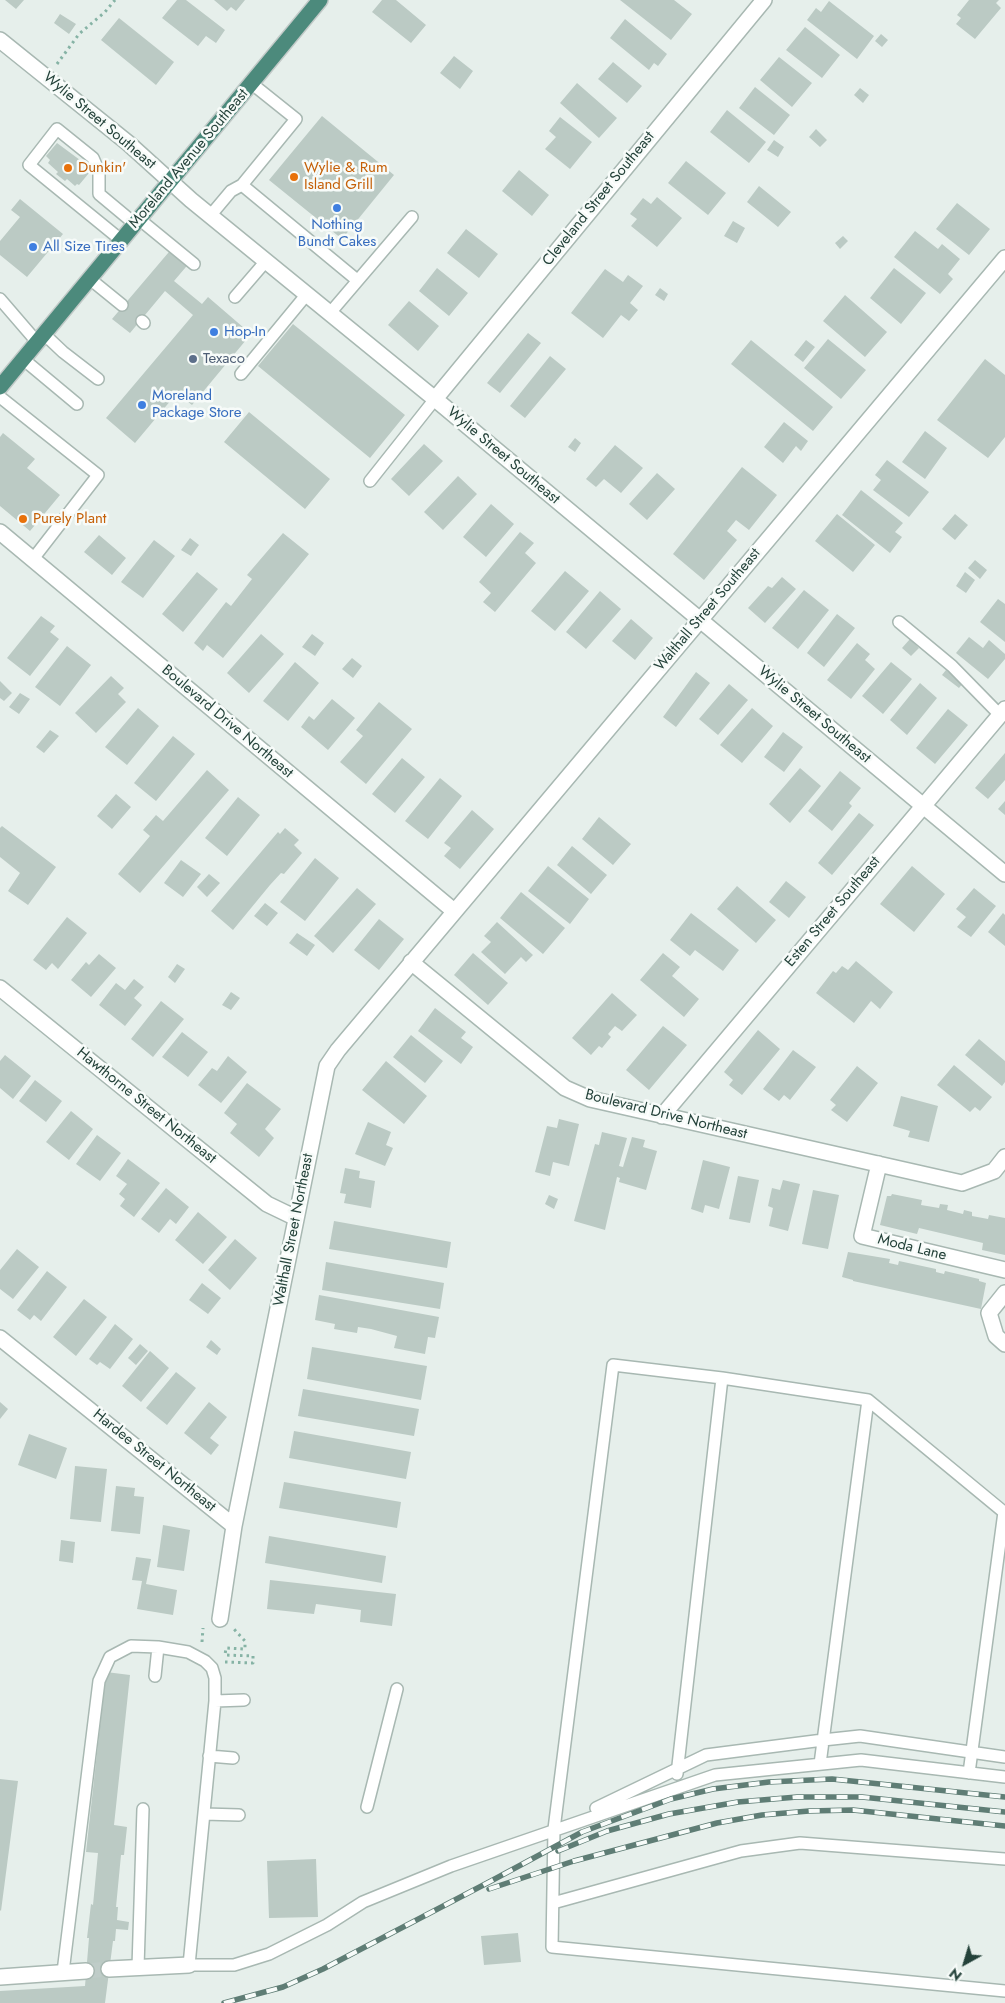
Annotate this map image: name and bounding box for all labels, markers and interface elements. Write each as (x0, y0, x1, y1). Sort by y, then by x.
street label: Wylie Street Southeast (39, 69, 159, 173)
street label: Moreland Avenue Southeast (125, 86, 253, 232)
street label: Cleveland Street Southeast (539, 128, 659, 270)
place label: Dunkin' (78, 159, 126, 177)
place label: Wylie & Rum Island Grill (304, 159, 388, 194)
marker: Dunkin' (62, 162, 74, 174)
marker: Wylie & Rum Island Grill (288, 171, 300, 183)
marker: Nothing Bundt Cakes (331, 202, 343, 214)
place label: Nothing Bundt Cakes (298, 216, 376, 251)
place label: All Size Tires (43, 238, 125, 256)
marker: All Size Tires (27, 241, 39, 253)
place label: Hop-In (224, 323, 266, 341)
marker: Hop-In (208, 326, 220, 338)
place label: Texaco (203, 350, 245, 368)
marker: Texaco (187, 353, 199, 365)
place label: Moreland Package Store (152, 387, 241, 422)
marker: Moreland Package Store (136, 399, 148, 411)
street label: Wylie Street Southeast (443, 404, 563, 508)
place label: Purely Plant (33, 510, 106, 528)
marker: Purely Plant (17, 513, 29, 525)
street label: Walthall Street Southeast (651, 545, 765, 675)
street label: Boulevard Drive Northeast (158, 662, 296, 782)
street label: Wylie Street Southeast (754, 663, 874, 767)
street label: Esten Street Southeast (782, 853, 884, 971)
street label: Hawthorne Street Northeast (73, 1044, 219, 1168)
street label: Boulevard Drive Northeast (583, 1086, 749, 1144)
street label: Walthall Street Northeast (270, 1152, 318, 1308)
street label: Moda Lane (876, 1231, 948, 1265)
street label: Hardee Street Northeast (89, 1406, 219, 1516)
north arrow (940, 1938, 990, 1988)
text: N (945, 1963, 966, 1986)

